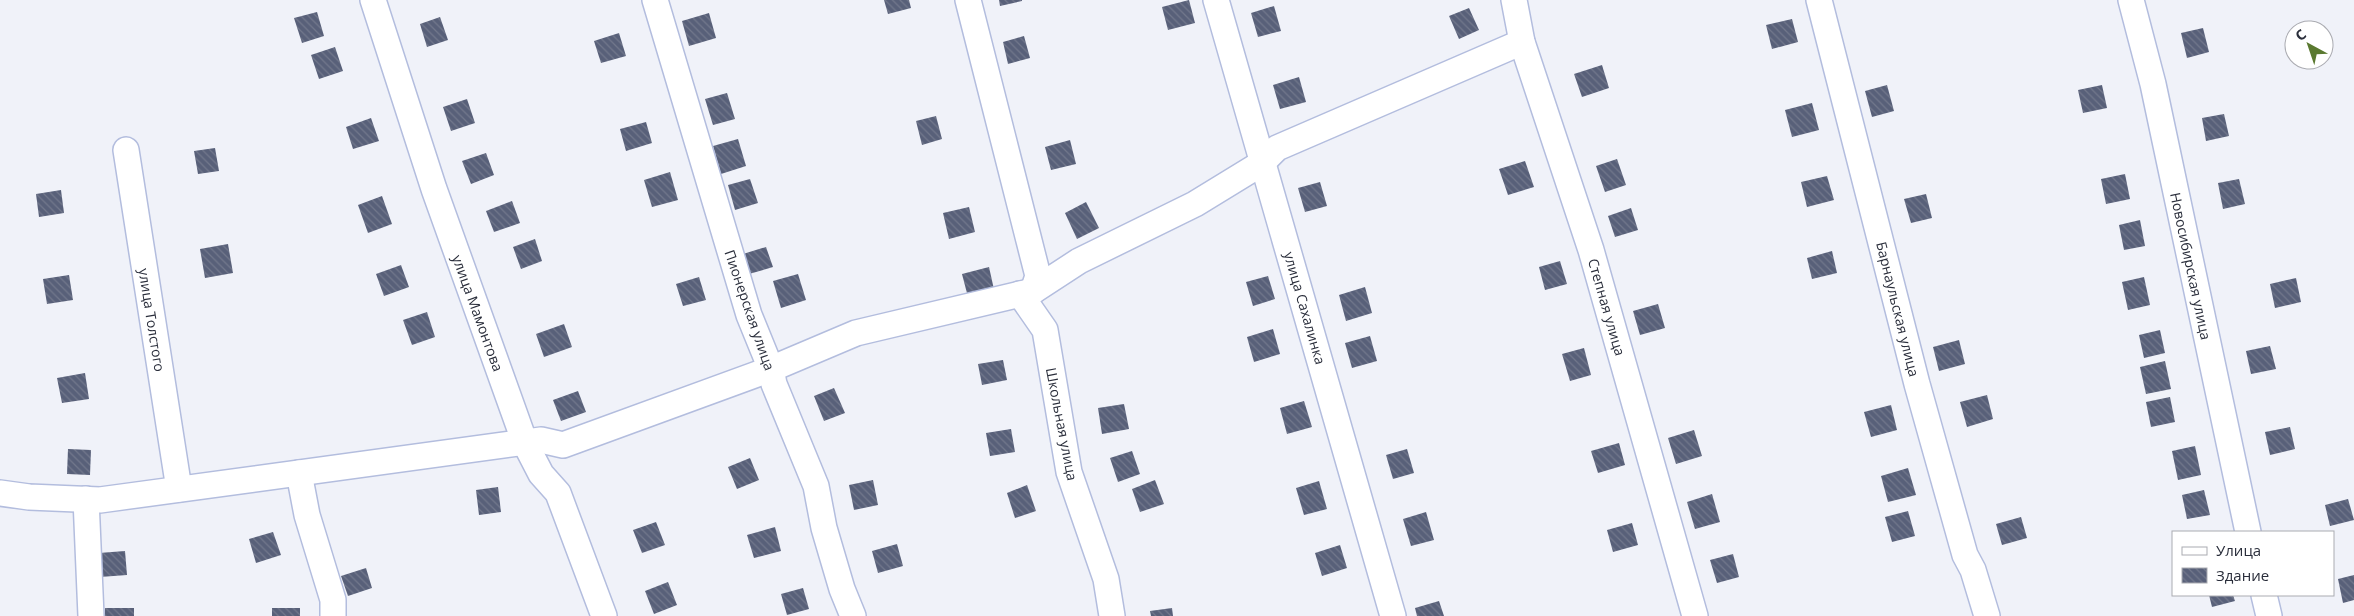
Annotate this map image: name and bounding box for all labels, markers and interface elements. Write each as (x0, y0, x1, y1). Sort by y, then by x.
north arrow (2284, 20, 2334, 70)
text: С (2291, 24, 2310, 45)
street label: Новосибирская улица (2166, 191, 2216, 341)
street label: Барнаульская улица (1872, 240, 1924, 378)
street label: Пионерская улица (720, 247, 780, 373)
street label: улица Сахалинка (1280, 249, 1330, 367)
street label: улица Мамонтова (448, 252, 508, 374)
street label: Степная улица (1584, 256, 1630, 358)
street label: улица Толстого (134, 267, 170, 373)
street label: Школьная улица (1042, 366, 1082, 482)
legend (2172, 531, 2334, 596)
text: Улица (2216, 540, 2261, 560)
text: Здание (2216, 565, 2269, 585)

